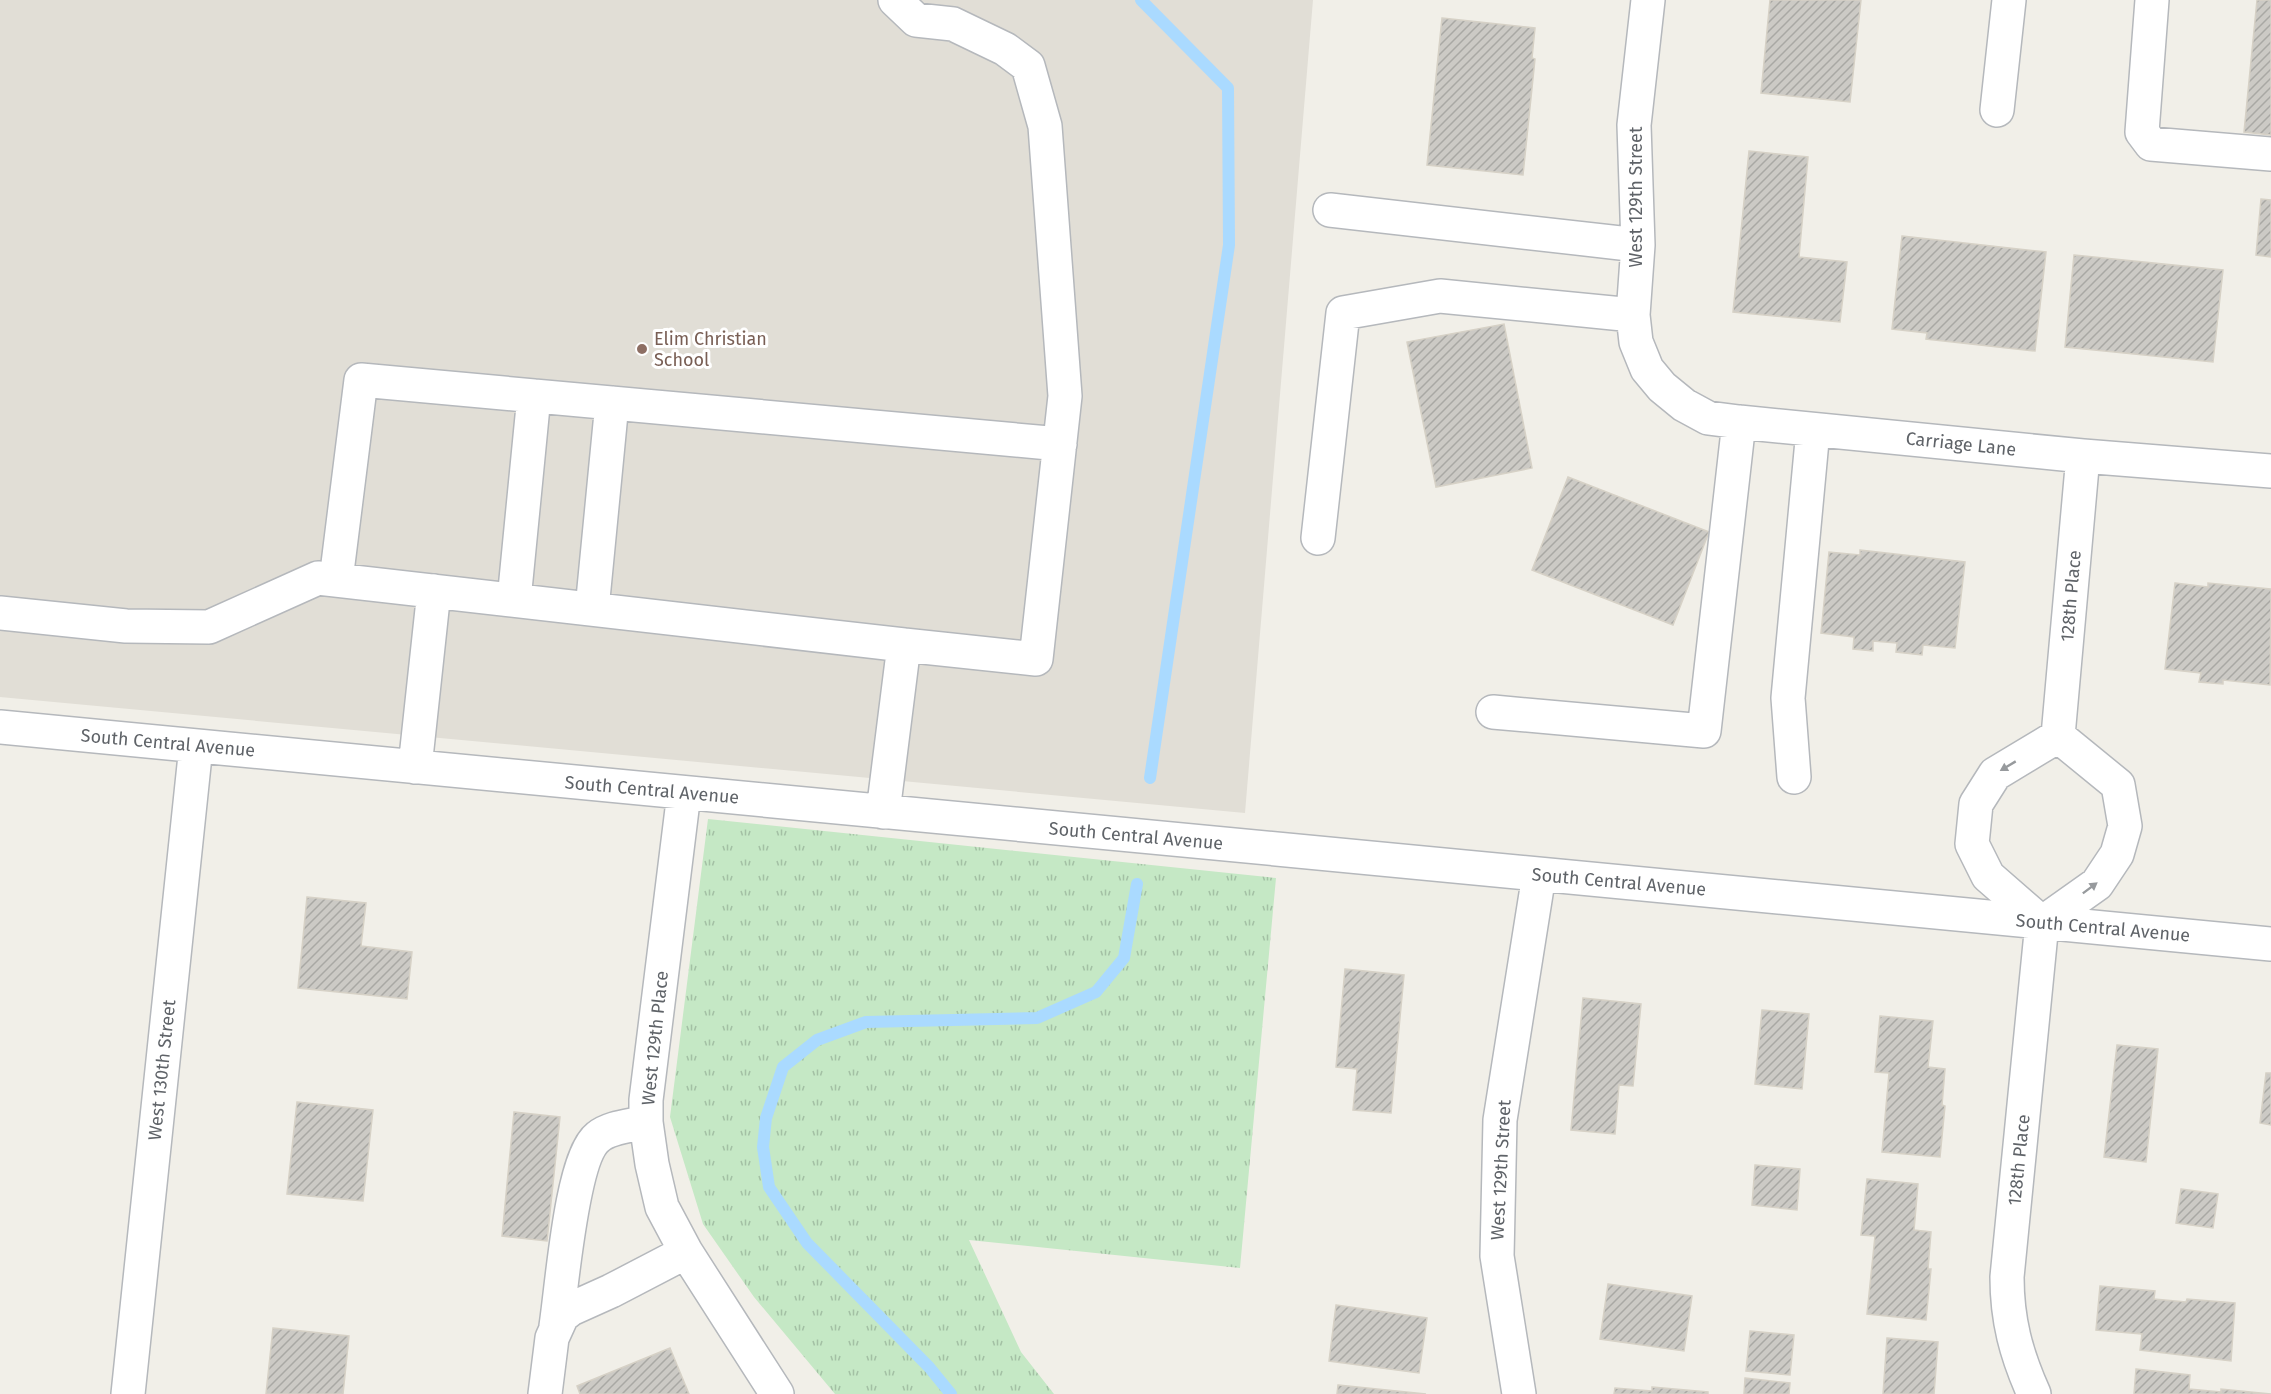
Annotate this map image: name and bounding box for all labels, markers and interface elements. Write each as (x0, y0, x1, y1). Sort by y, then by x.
street label: West 129th Street (1625, 126, 1647, 267)
place label: Elim Christian School (654, 328, 767, 371)
marker: Elim Christian School (635, 342, 649, 356)
street label: Carriage Lane (1905, 427, 2017, 461)
street label: 128th Place (2056, 549, 2086, 643)
street label: South Central Avenue (80, 724, 256, 762)
one-way arrow (2000, 761, 2016, 772)
street label: South Central Avenue (564, 771, 740, 809)
street label: South Central Avenue (1048, 817, 1224, 855)
street label: South Central Avenue (1531, 863, 1707, 901)
one-way arrow (2082, 883, 2097, 895)
street label: South Central Avenue (2015, 909, 2191, 947)
street label: West 129th Place (637, 970, 673, 1106)
street label: West 130th Street (144, 998, 180, 1142)
street label: West 129th Street (1486, 1099, 1516, 1241)
street label: 128th Place (2003, 1113, 2035, 1207)

